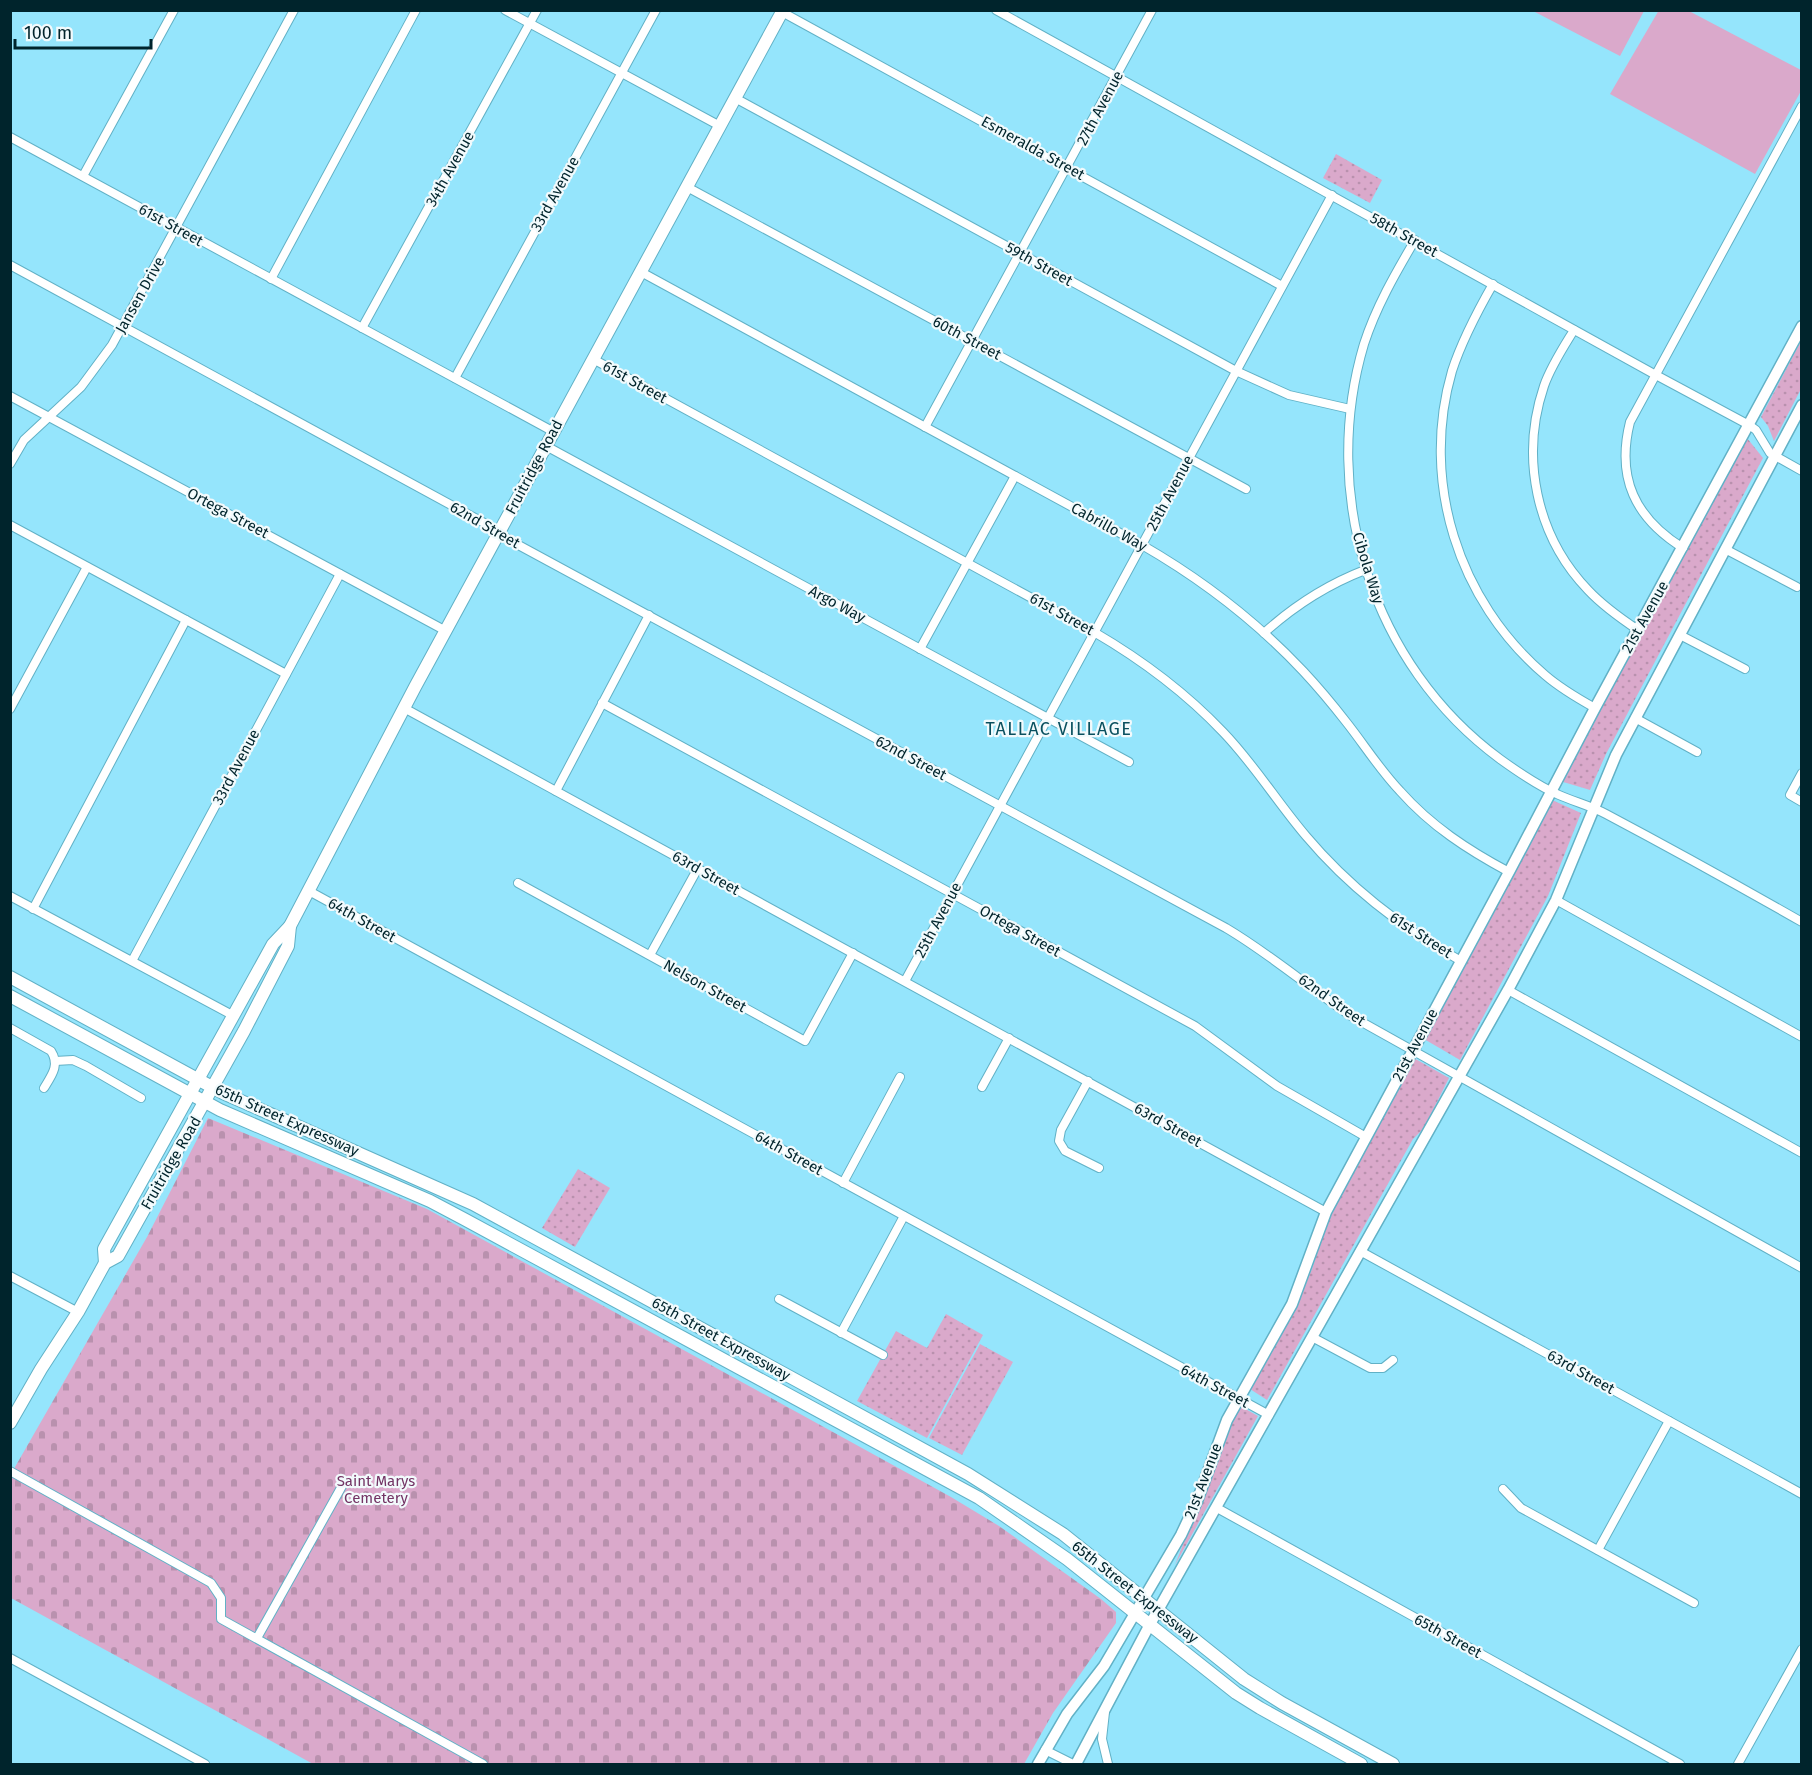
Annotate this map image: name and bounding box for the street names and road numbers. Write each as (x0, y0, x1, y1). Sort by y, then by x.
street label: 27th Avenue (1073, 68, 1127, 148)
street label: Esmeralda Street (978, 112, 1088, 184)
street label: 34th Avenue (422, 128, 478, 210)
street label: 33rd Avenue (527, 153, 583, 235)
street label: 61st Street (136, 200, 207, 250)
street label: 58th Street (1367, 209, 1442, 261)
street label: 59th Street (1002, 238, 1076, 290)
street label: Jansen Drive (112, 254, 168, 336)
street label: 60th Street (930, 312, 1005, 364)
street label: 61st Street (600, 357, 671, 407)
street label: Fruitridge Road (502, 417, 566, 517)
street label: 25th Avenue (1143, 452, 1197, 534)
street label: Ortega Street (184, 484, 272, 542)
street label: 62nd Street (447, 498, 524, 553)
street label: Cabrillo Way (1068, 499, 1151, 556)
street label: Cibola Way (1349, 530, 1388, 607)
street label: 21st Avenue (1618, 578, 1672, 656)
street label: Argo Way (806, 582, 869, 627)
street label: 61st Street (1027, 589, 1098, 639)
street label: 33rd Avenue (209, 726, 263, 808)
street label: 62nd Street (872, 732, 950, 784)
street label: 63rd Street (669, 847, 743, 899)
street label: 25th Avenue (911, 879, 965, 961)
street label: 64th Street (325, 894, 400, 946)
street label: Ortega Street (976, 901, 1064, 961)
street label: 61st Street (1386, 908, 1456, 962)
street label: Nelson Street (660, 956, 750, 1016)
street label: 62nd Street (1295, 970, 1369, 1030)
street label: 21st Avenue (1388, 1006, 1442, 1084)
street label: 65th Street Expressway (212, 1080, 362, 1160)
street label: 63rd Street (1131, 1099, 1205, 1151)
street label: Fruitridge Road (137, 1113, 205, 1213)
street label: 64th Street (752, 1127, 827, 1179)
street label: 65th Street Expressway (649, 1293, 794, 1385)
street label: 63rd Street (1544, 1346, 1618, 1398)
street label: 64th Street (1178, 1360, 1253, 1412)
street label: 21st Avenue (1180, 1441, 1226, 1521)
street label: 65th Street Expressway (1068, 1537, 1202, 1647)
street label: 65th Street (1411, 1610, 1485, 1662)

